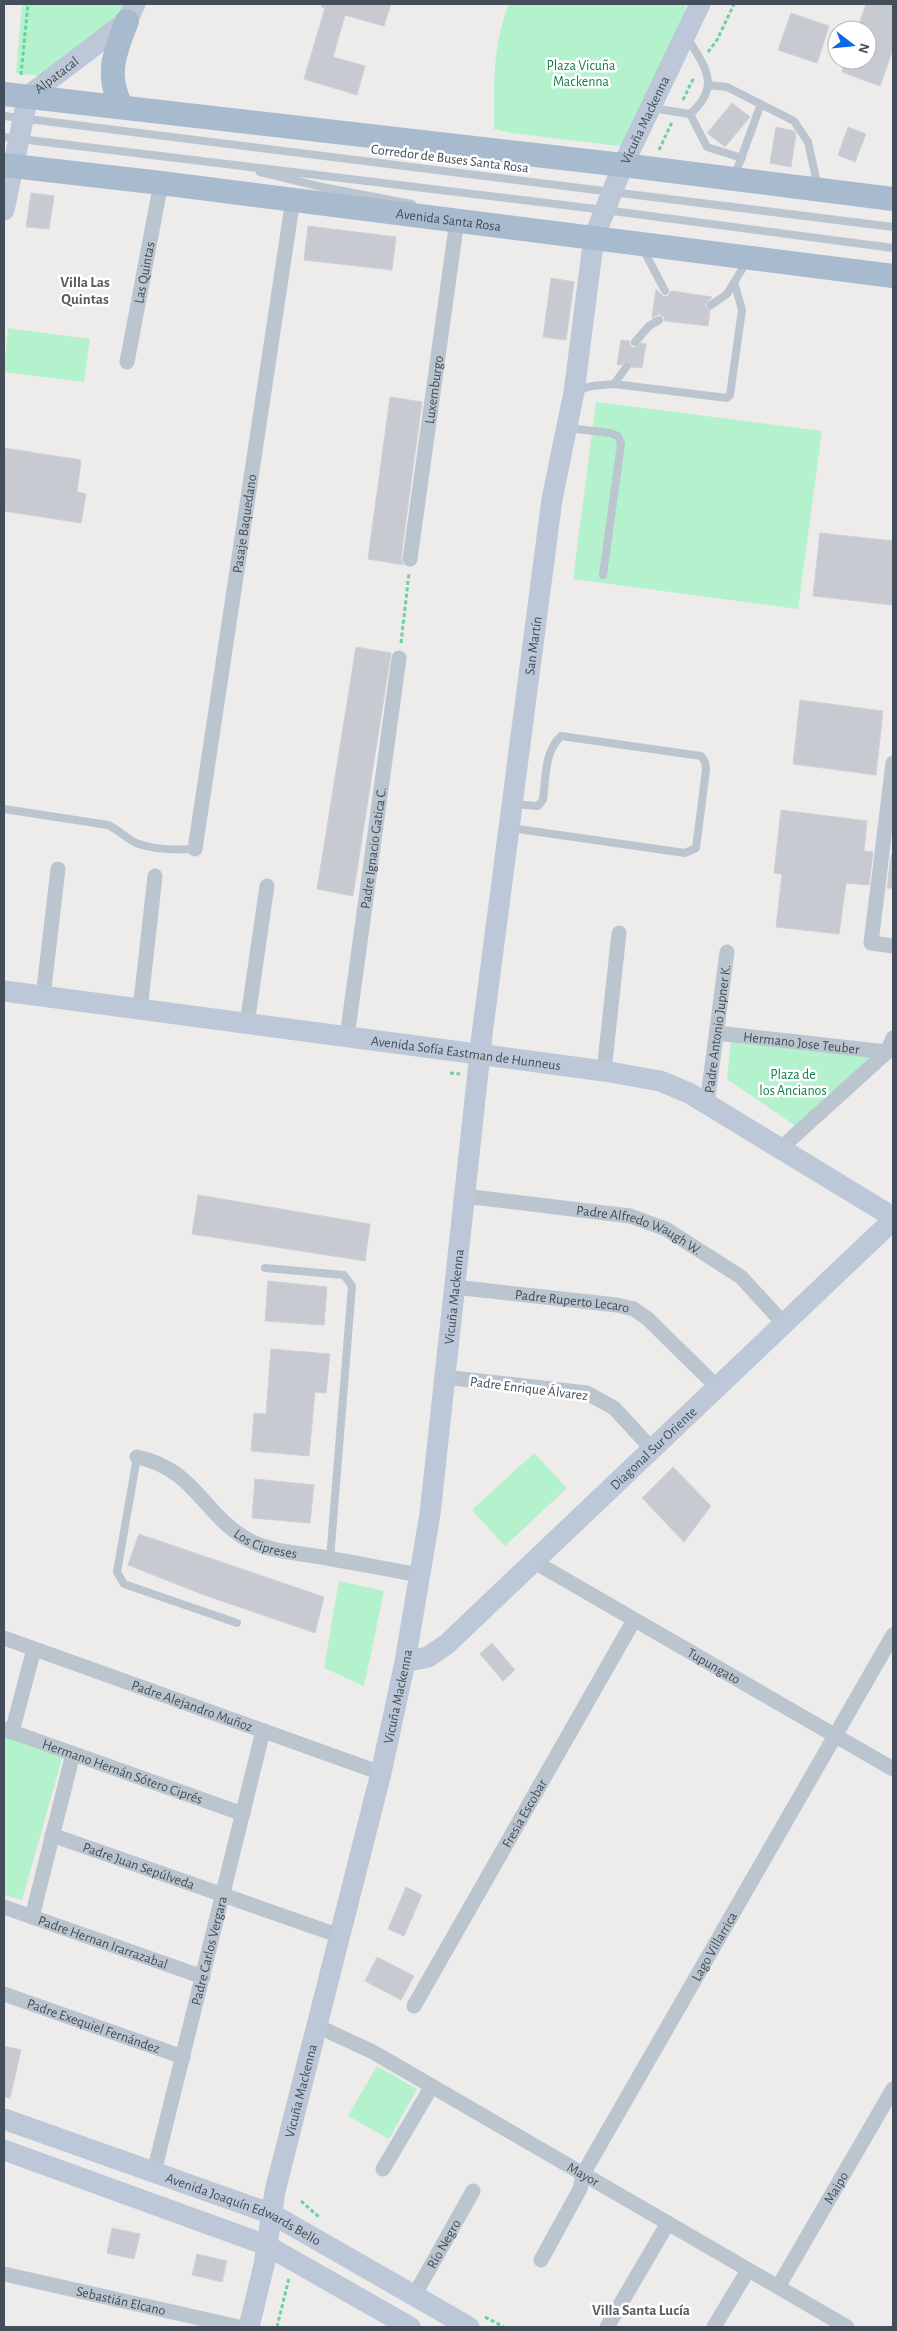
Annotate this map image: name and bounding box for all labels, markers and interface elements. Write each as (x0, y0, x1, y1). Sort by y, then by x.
north arrow (827, 20, 877, 70)
text: N (855, 42, 872, 55)
street label: Alpatacal (32, 54, 82, 96)
park label: Plaza Vicuña Mackenna (546, 59, 616, 89)
street label: Vicuña Mackenna (618, 74, 673, 167)
street label: Corredor de Buses Santa Rosa (370, 142, 530, 176)
street label: Avenida Santa Rosa (395, 207, 502, 234)
street label: Las Quintas (132, 241, 158, 305)
district label: Villa Las Quintas (60, 275, 110, 307)
street label: Luxemburgo (423, 355, 446, 425)
street label: Pasaje Baquedano (231, 473, 259, 574)
street label: San Martín (523, 616, 545, 676)
street label: Padre Ignacio Gatica C. (359, 786, 389, 910)
street label: Padre Antonio Jupner K. (703, 964, 733, 1094)
street label: Hermano Jose Teuber (742, 1030, 861, 1057)
street label: Avenida Sofía Eastman de Hunneus (370, 1034, 562, 1073)
park label: Plaza de los Ancianos (759, 1068, 827, 1098)
street label: Padre Alfredo Waugh W. (576, 1204, 704, 1258)
street label: Vicuña Mackenna (442, 1248, 467, 1345)
street label: Padre Ruperto Lecaro (514, 1288, 631, 1316)
street label: Padre Enrique Álvarez (469, 1372, 589, 1403)
street label: Diagonal Sur Oriente (608, 1405, 700, 1493)
street label: Los Cipreses (231, 1527, 298, 1561)
street label: Tupungato (685, 1646, 742, 1687)
street label: Vicuña Mackenna (382, 1648, 415, 1745)
street label: Padre Alejandro Muñoz (129, 1678, 255, 1735)
street label: Hermano Hernán Sótero Ciprés (40, 1737, 204, 1807)
street label: Fresia Escobar (500, 1777, 550, 1850)
street label: Padre Juan Sepúlveda (81, 1840, 197, 1893)
street label: Padre Carlos Vergara (189, 1894, 230, 2007)
street label: Lago Villarrica (690, 1909, 740, 1984)
street label: Padre Hernan Irarrazabal (36, 1914, 169, 1972)
street label: Padre Exequiel Fernández (25, 1997, 162, 2056)
street label: Vicuña Mackenna (283, 2042, 320, 2139)
street label: Mayor (565, 2160, 602, 2190)
street label: Maipo (822, 2169, 851, 2207)
street label: Avenida Joaquín Edwards Bello (164, 2171, 323, 2249)
street label: Río Negro (425, 2217, 464, 2271)
street label: Sebastián Elcano (75, 2285, 167, 2318)
district label: Villa Santa Lucía (592, 2303, 690, 2318)

